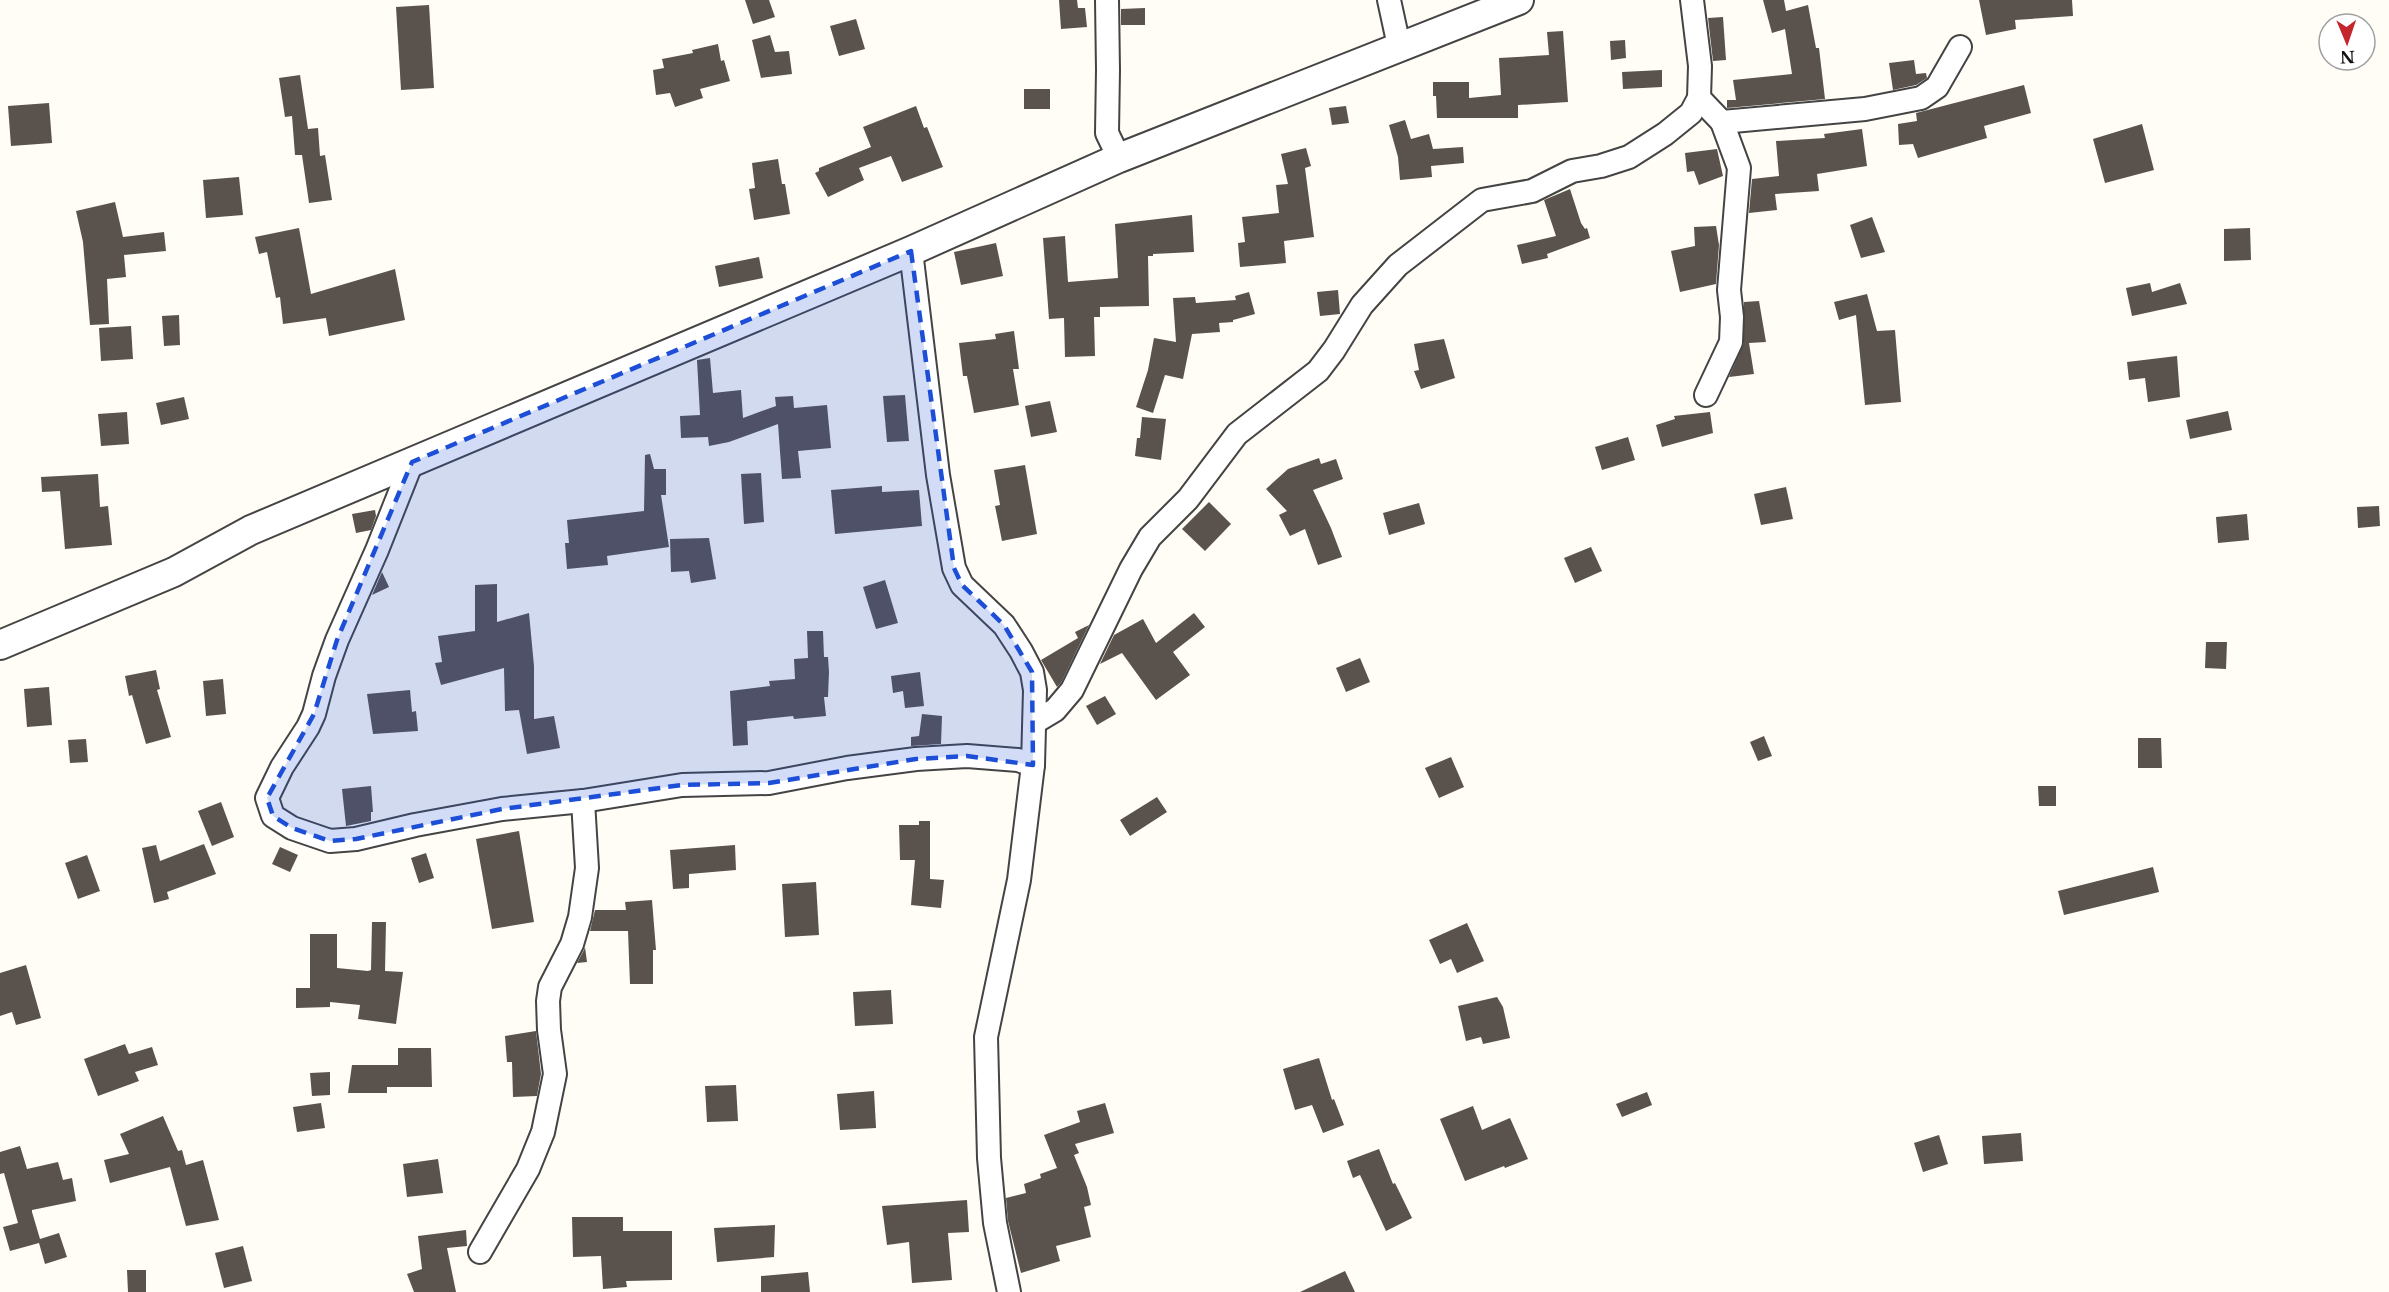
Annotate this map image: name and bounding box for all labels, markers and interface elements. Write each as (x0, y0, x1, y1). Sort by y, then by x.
north arrow (2317, 12, 2377, 72)
text: N (2340, 47, 2355, 67)

